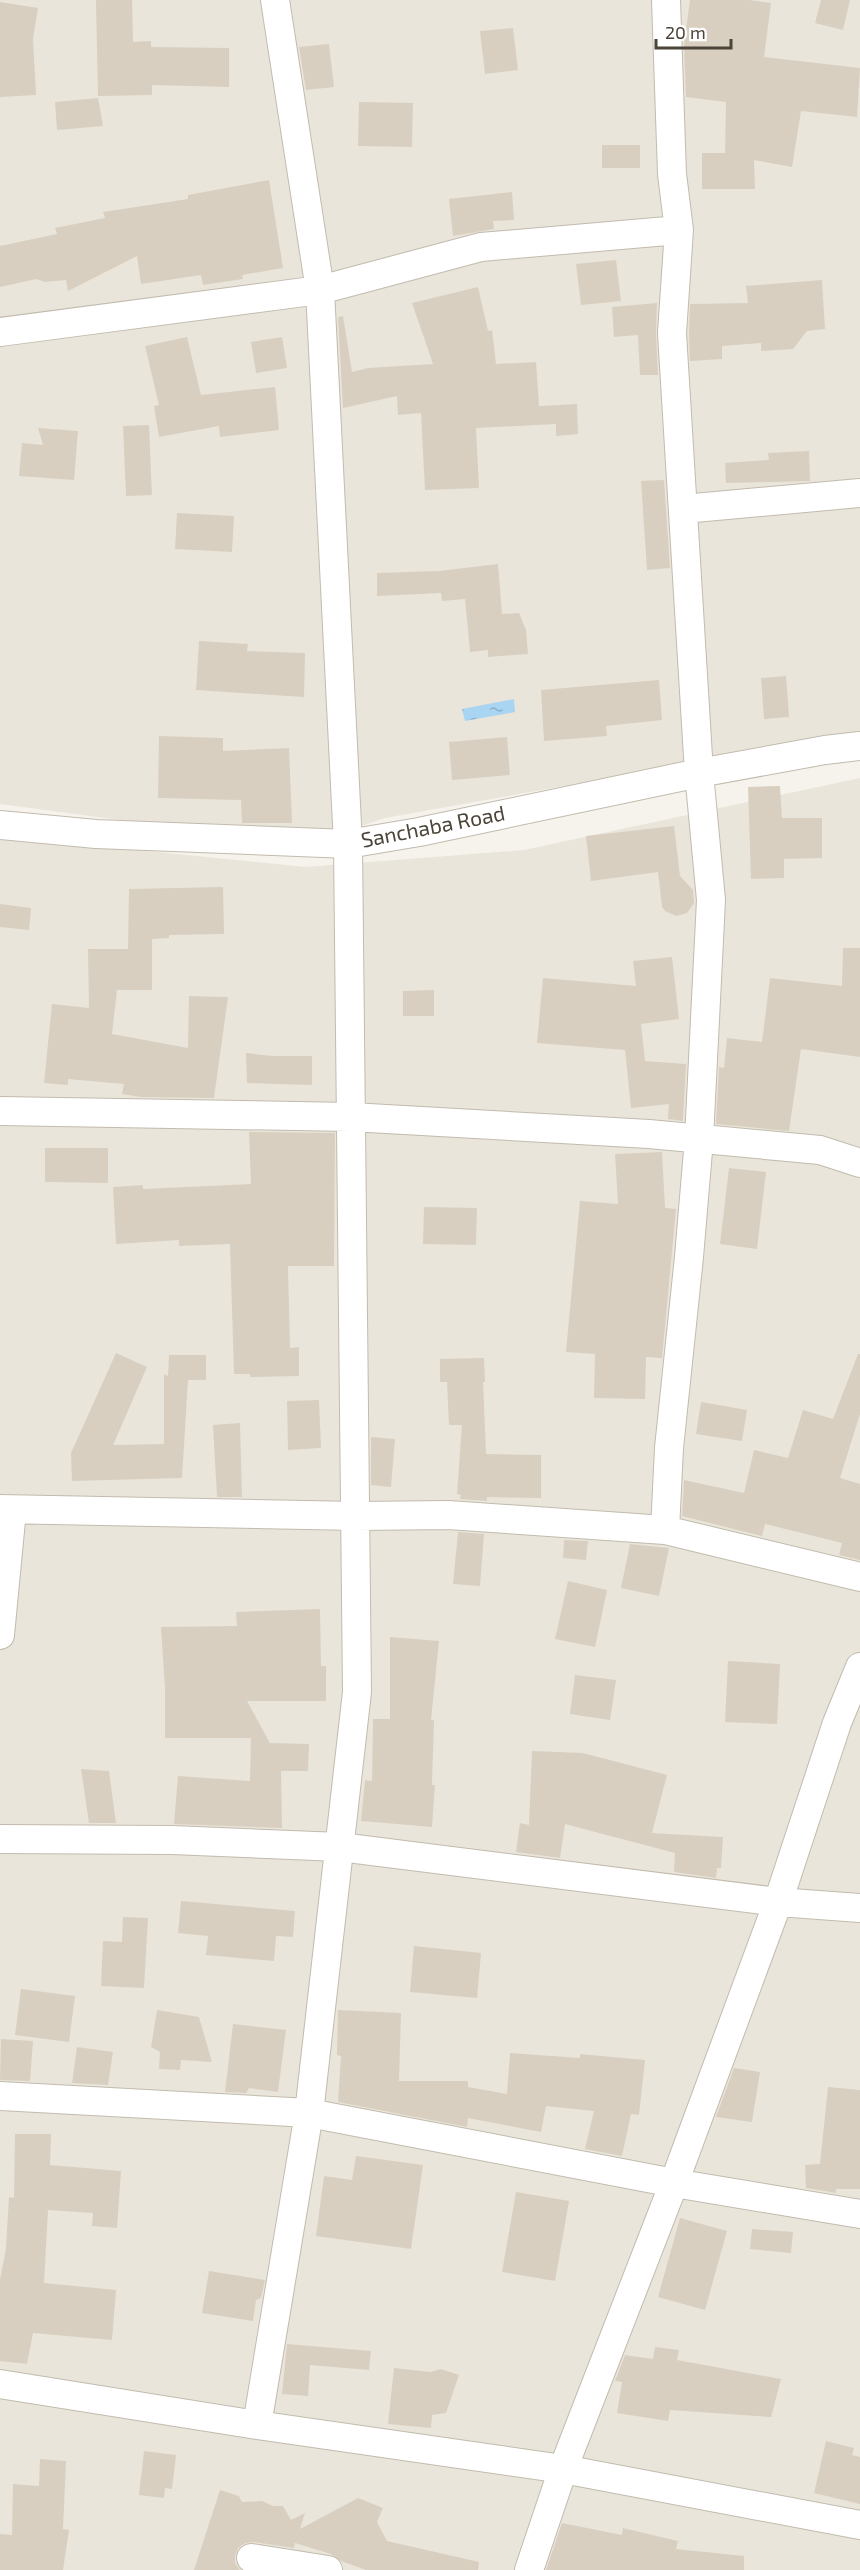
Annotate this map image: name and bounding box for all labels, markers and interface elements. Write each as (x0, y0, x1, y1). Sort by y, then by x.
scale bar (656, 12, 731, 50)
text: 20 m (665, 21, 706, 43)
street label: Sanchaba Road (359, 799, 507, 852)

